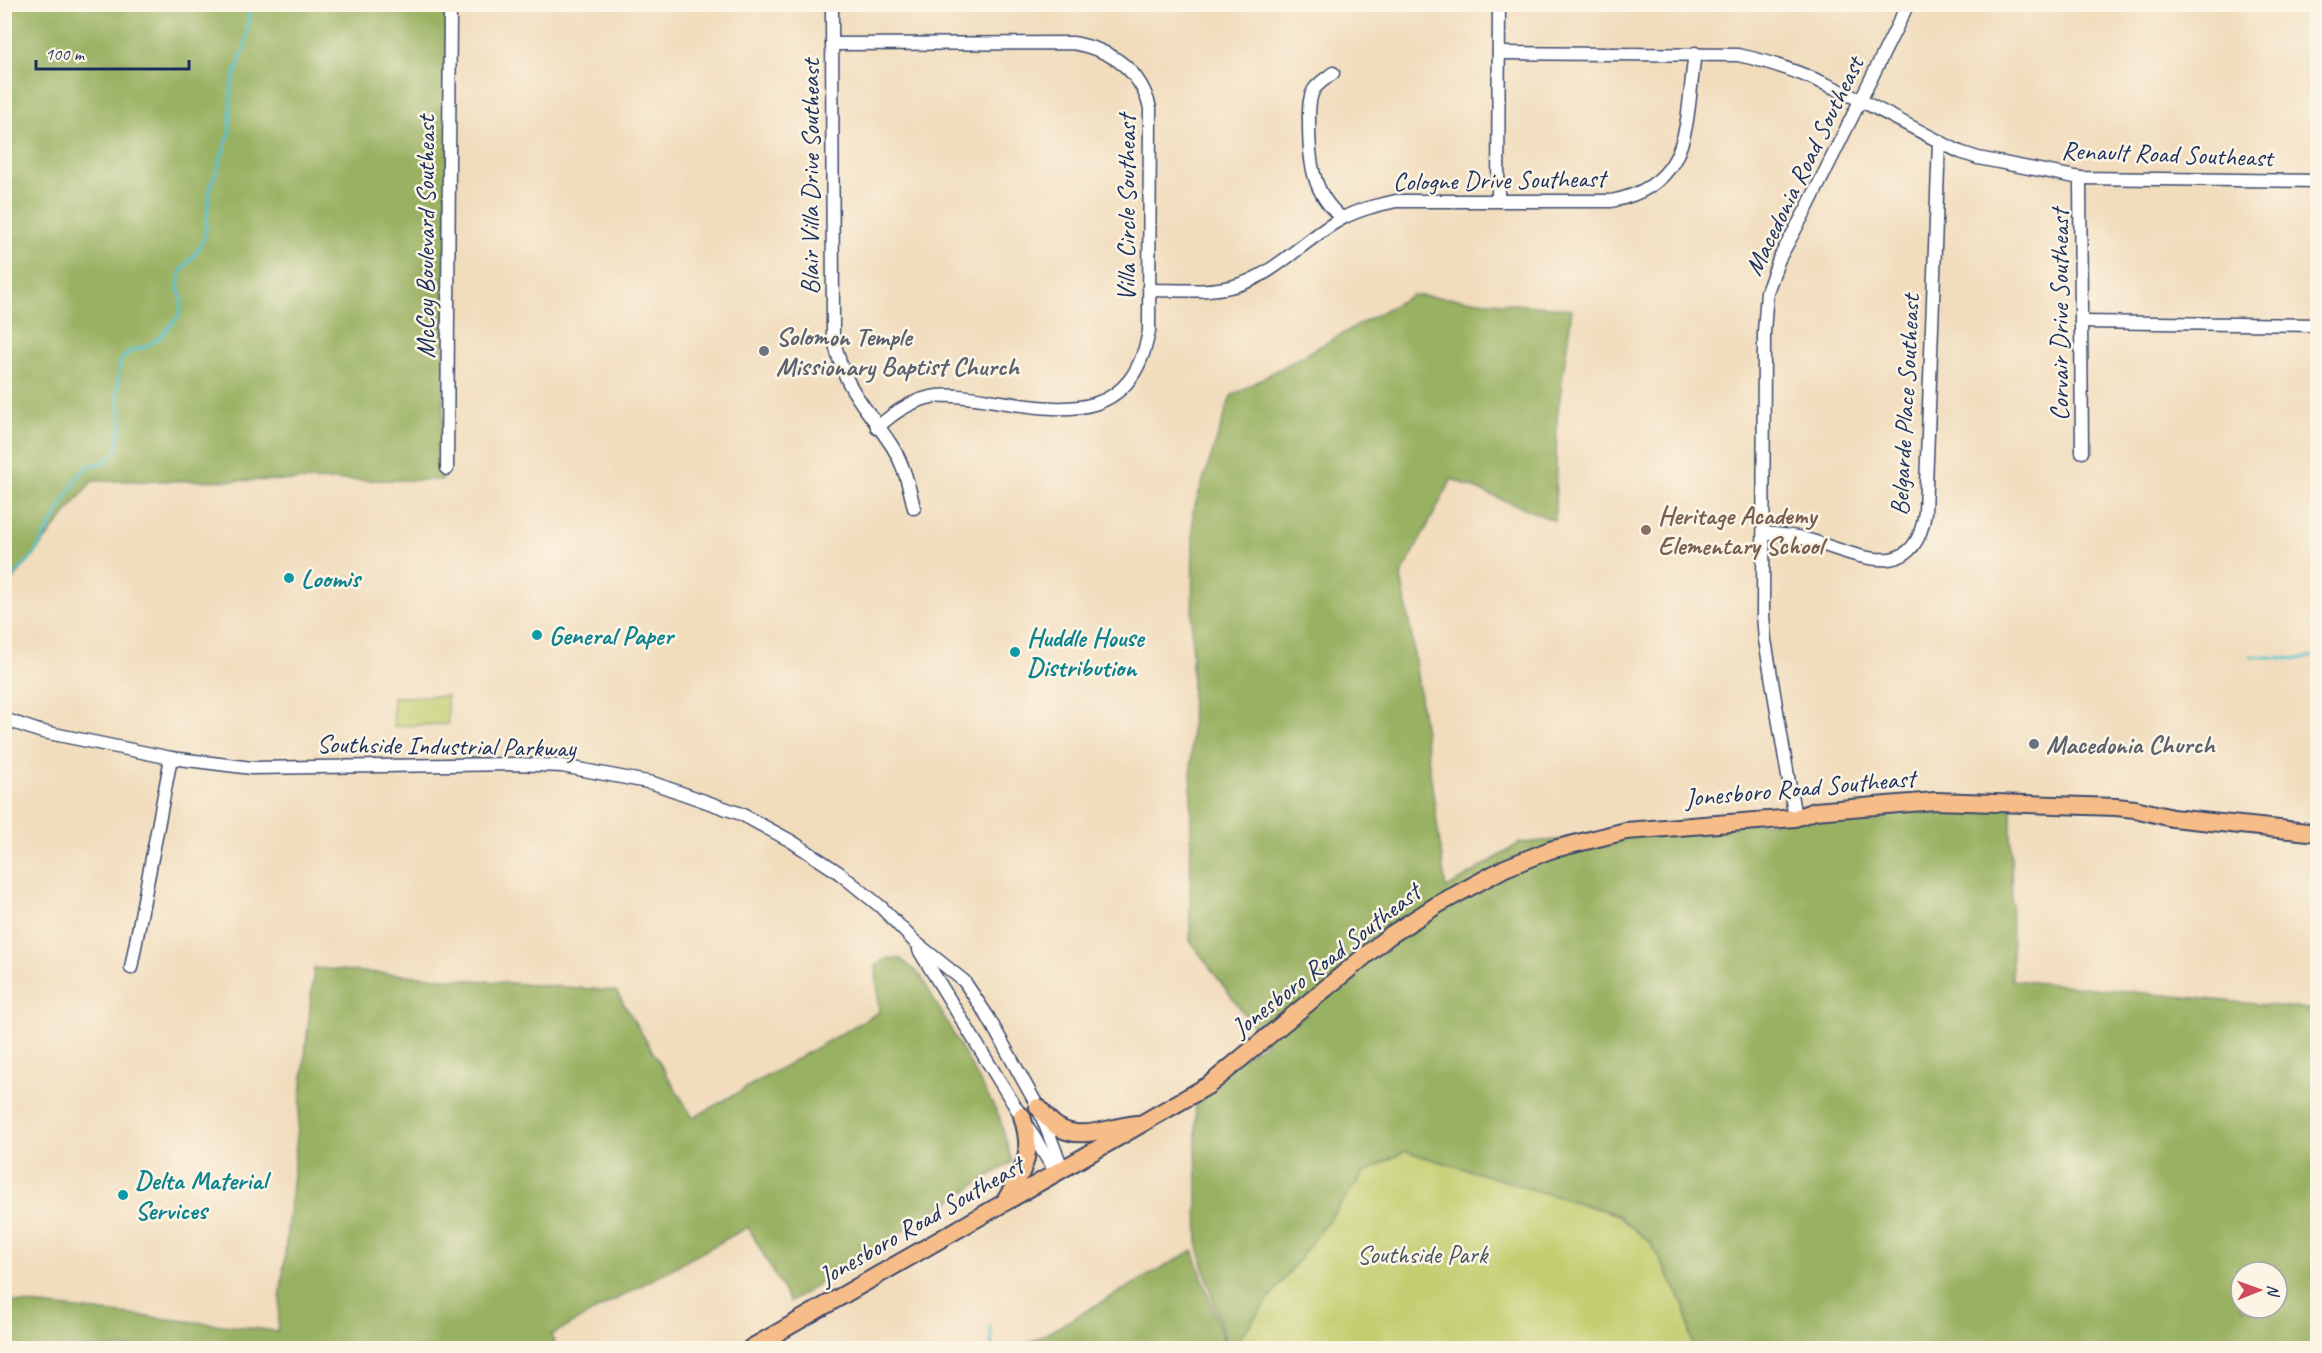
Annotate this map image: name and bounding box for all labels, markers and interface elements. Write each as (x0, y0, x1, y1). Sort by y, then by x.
scale bar (36, 33, 189, 71)
text: 100 m (45, 43, 86, 65)
street label: Macedonia Road Southeast (1737, 49, 1872, 281)
street label: Blair Villa Drive Southeast (794, 57, 827, 295)
street label: Villa Circle Southeast (1110, 111, 1143, 301)
street label: McCoy Boulevard Southeast (409, 113, 442, 359)
street label: Renault Road Southeast (2061, 134, 2276, 174)
street label: Cologne Drive Southeast (1393, 162, 1609, 198)
street label: Corvair Drive Southeast (2043, 206, 2076, 421)
street label: Belgarde Place Southeast (1883, 291, 1927, 516)
place label: Solomon Temple Missionary Baptist Church (776, 320, 1020, 383)
marker: Solomon Temple Missionary Baptist Church (757, 344, 771, 358)
place label: Heritage Academy Elementary School (1658, 499, 1828, 562)
marker: Heritage Academy Elementary School (1639, 523, 1653, 537)
place label: Loomis (301, 562, 363, 595)
marker: Loomis (282, 571, 296, 585)
place label: General Paper (549, 619, 676, 652)
place label: Huddle House Distribution (1027, 621, 1146, 684)
marker: General Paper (530, 628, 544, 642)
marker: Huddle House Distribution (1008, 645, 1022, 659)
street label: Southside Industrial Parkway (316, 727, 578, 765)
place label: Macedonia Church (2046, 728, 2216, 761)
marker: Macedonia Church (2027, 737, 2041, 751)
street label: Jonesboro Road Southeast (1682, 761, 1920, 815)
street label: Jonesboro Road Southeast (1223, 874, 1430, 1045)
street label: Jonesboro Road Southeast (811, 1147, 1032, 1294)
place label: Delta Material Services (135, 1164, 271, 1227)
marker: Delta Material Services (116, 1188, 130, 1202)
park label: Southside Park (1357, 1238, 1490, 1271)
north arrow (2229, 1260, 2289, 1320)
text: N (2263, 1285, 2283, 1298)

